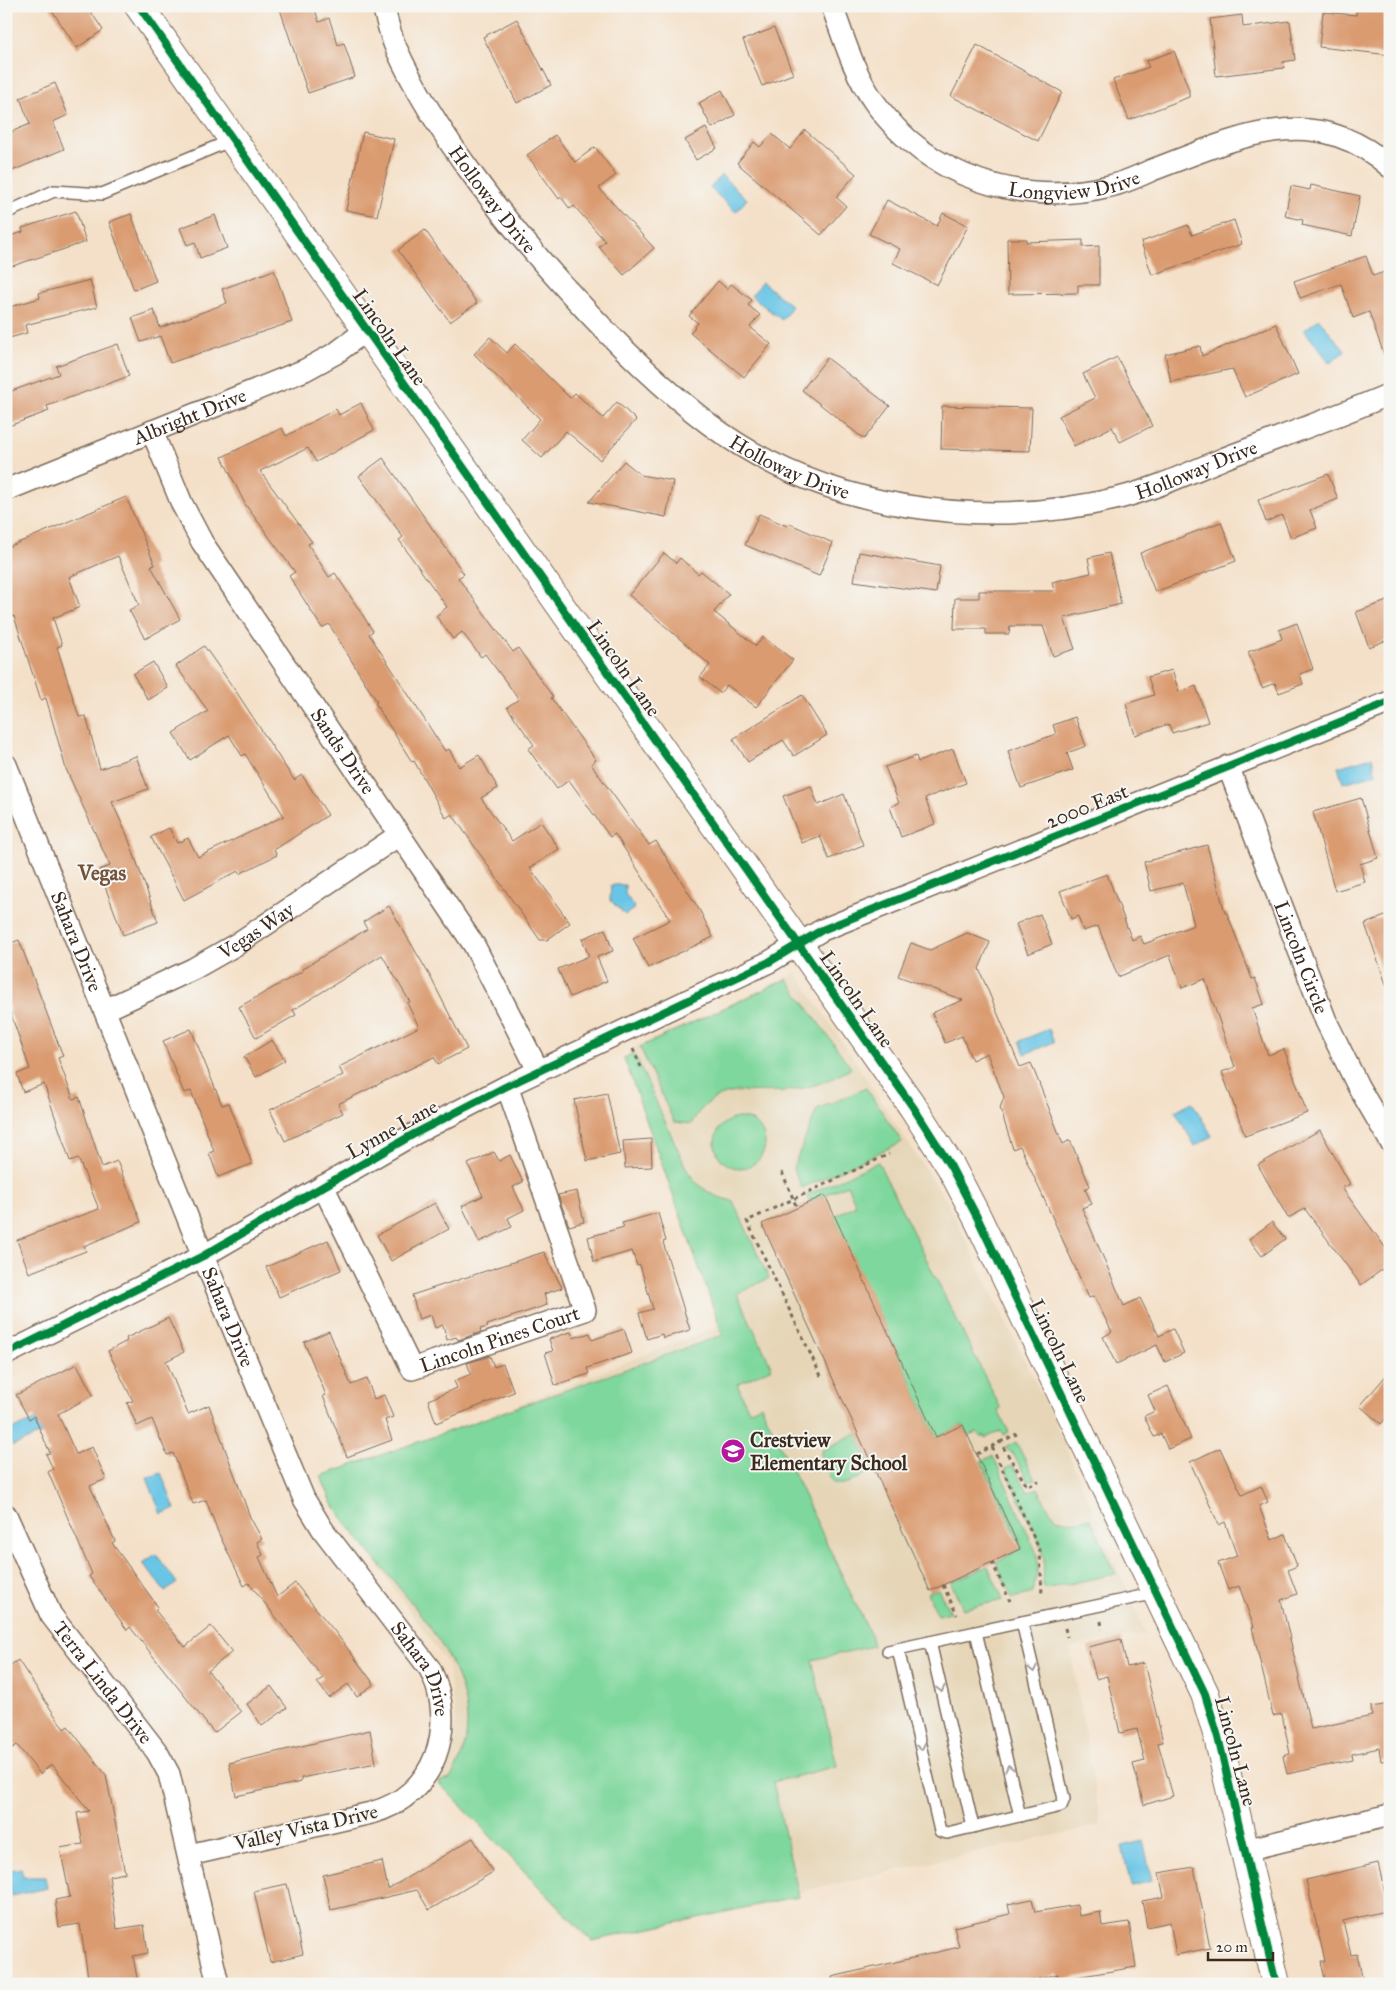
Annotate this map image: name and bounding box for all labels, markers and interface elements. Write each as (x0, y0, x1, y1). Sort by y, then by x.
street label: Holloway Drive (444, 141, 542, 258)
street label: Longview Drive (1006, 165, 1143, 206)
street label: Lincoln Lane (348, 284, 432, 390)
street label: Albright Drive (129, 383, 250, 450)
street label: Holloway Drive (725, 430, 852, 504)
street label: Holloway Drive (1132, 435, 1261, 505)
street label: Lincoln Lane (582, 615, 666, 721)
street label: Sands Drive (305, 703, 381, 799)
street label: 2000 East (1043, 779, 1131, 833)
district label: Vegas (77, 860, 126, 886)
street label: Sahara Drive (46, 888, 108, 995)
street label: Vegas Way (213, 897, 299, 965)
street label: Lincoln Circle (1269, 898, 1334, 1017)
street label: Lincoln Lane (815, 946, 899, 1052)
street label: Lynne Lane (342, 1094, 442, 1164)
street label: Sahara Drive (197, 1263, 260, 1370)
street label: Lincoln Lane (1025, 1295, 1095, 1407)
street label: Lincoln Pines Court (417, 1301, 583, 1377)
place label: Crestview Elementary School (750, 1428, 908, 1476)
school or university icon: Crestview Elementary School (720, 1438, 746, 1464)
street label: Terra Linda Drive (48, 1616, 158, 1749)
street label: Sahara Drive (386, 1617, 454, 1717)
one-way arrow (1027, 1665, 1038, 1674)
one-way arrow (935, 1685, 946, 1694)
street label: Lincoln Lane (1210, 1694, 1262, 1808)
one-way arrow (915, 1743, 926, 1752)
one-way arrow (1004, 1764, 1015, 1773)
street label: Valley Vista Drive (231, 1799, 380, 1855)
scale bar (1208, 1930, 1274, 1962)
text: 20 m (1216, 1938, 1248, 1956)

